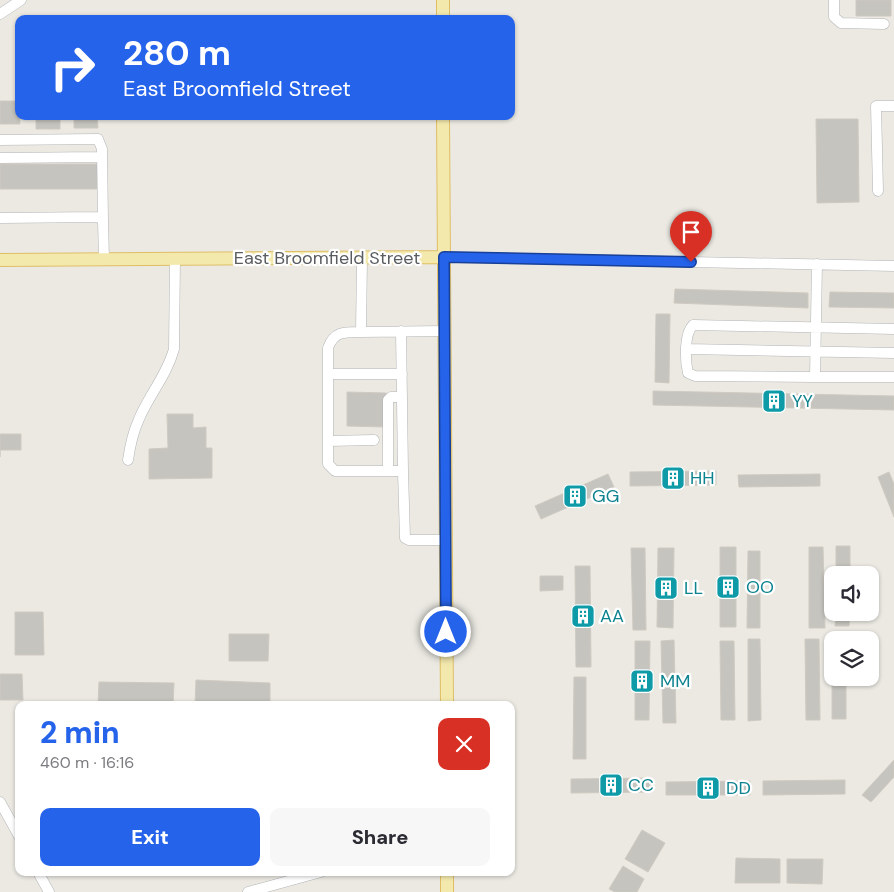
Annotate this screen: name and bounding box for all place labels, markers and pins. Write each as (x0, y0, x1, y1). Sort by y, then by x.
pin (670, 211, 712, 262)
building icon: YY (761, 388, 787, 414)
place label: YY (792, 389, 813, 413)
building icon: HH (660, 465, 686, 491)
place label: HH (690, 466, 715, 490)
building icon: GG (562, 483, 588, 509)
place label: GG (592, 484, 619, 508)
building icon: OO (715, 574, 741, 600)
building icon: LL (653, 575, 679, 601)
place label: OO (746, 575, 774, 599)
place label: LL (684, 576, 703, 600)
building icon: AA (570, 603, 596, 629)
place label: AA (600, 604, 624, 628)
building icon: MM (629, 668, 655, 694)
place label: MM (660, 669, 690, 693)
building icon: CC (598, 772, 624, 798)
place label: CC (628, 773, 654, 797)
building icon: DD (695, 775, 721, 801)
place label: DD (726, 776, 751, 800)

